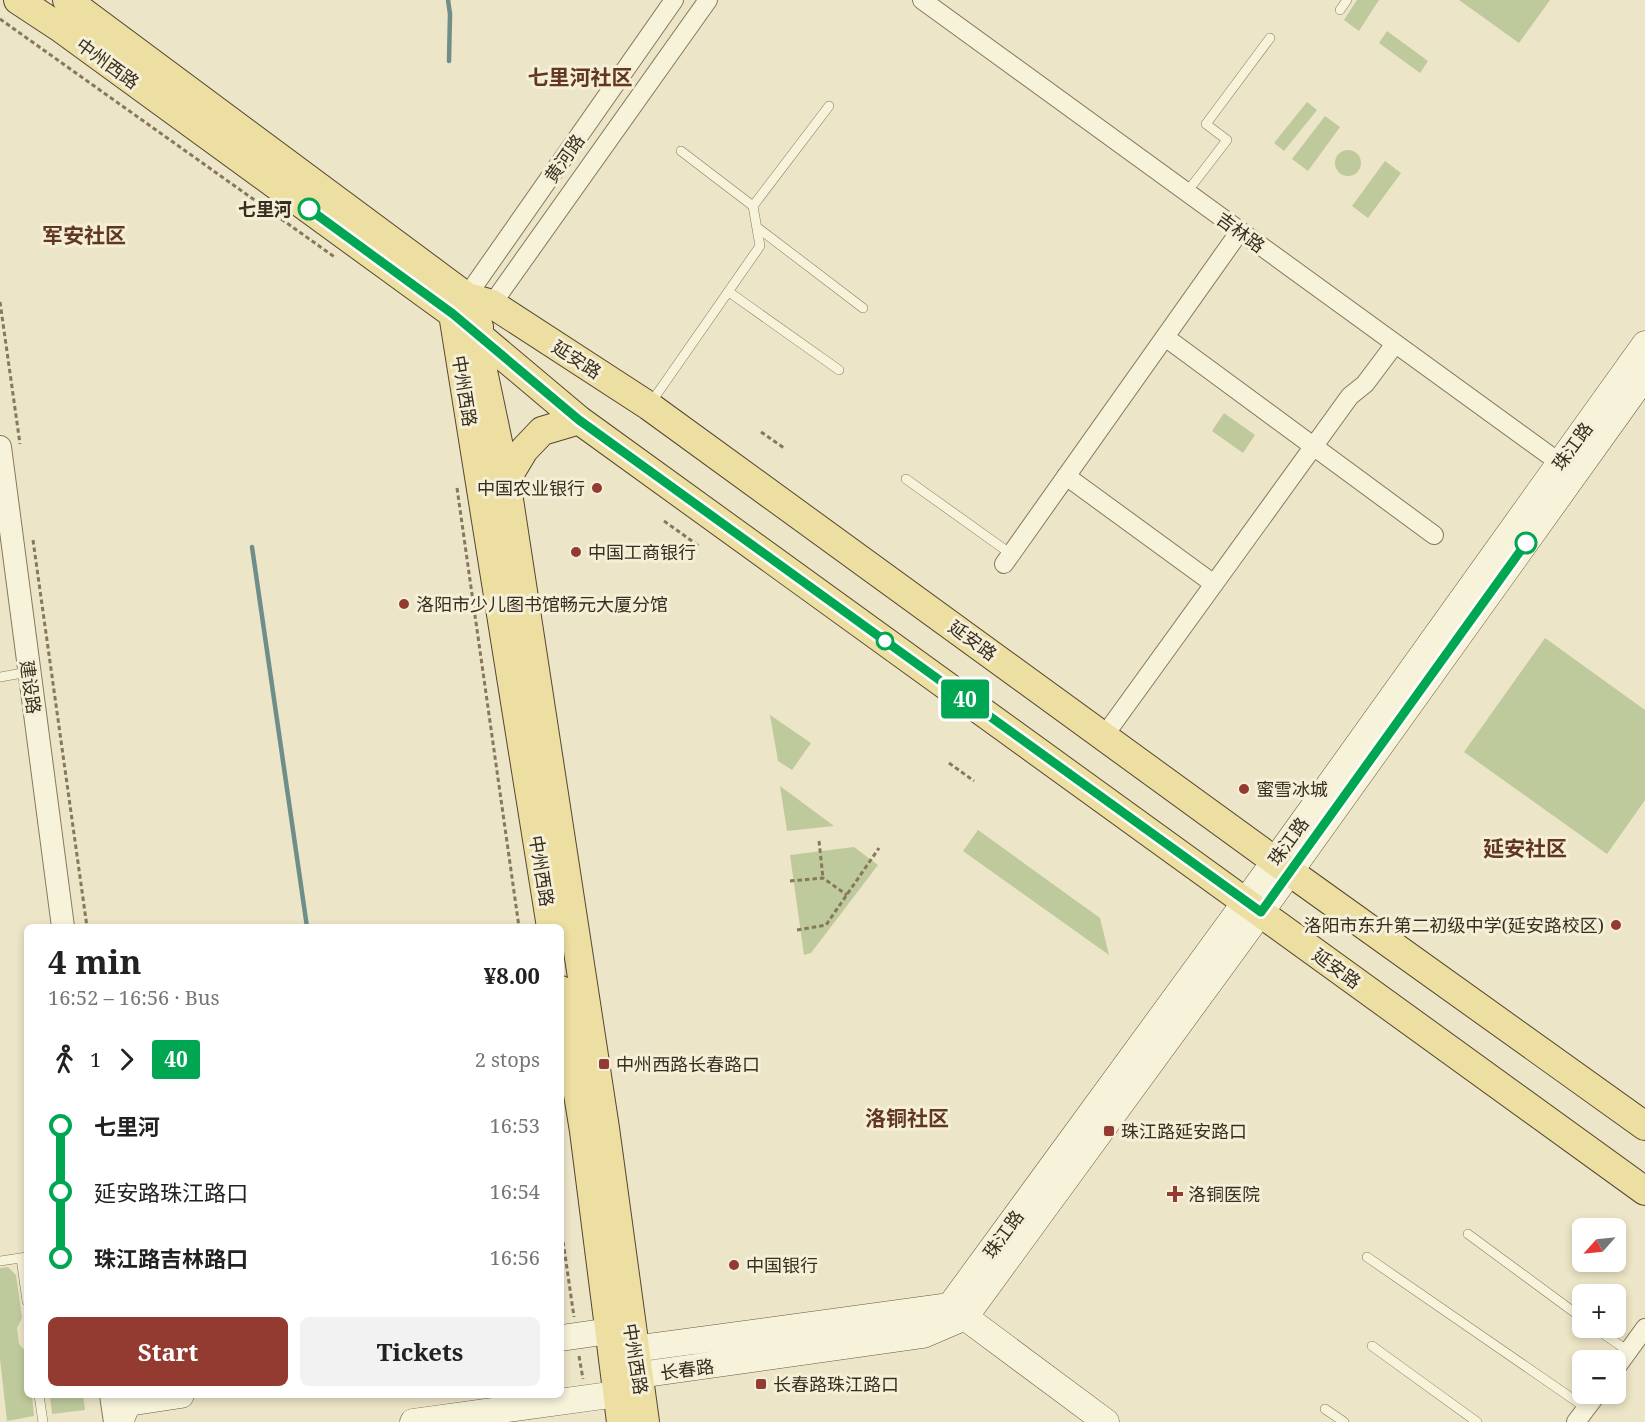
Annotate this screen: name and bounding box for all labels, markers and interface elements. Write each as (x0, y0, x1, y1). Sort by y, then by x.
street label: 中州西路 (72, 32, 144, 94)
district label: 七里河社区 (528, 63, 633, 91)
street label: 黄河路 (539, 129, 589, 187)
place label: 七里河 (238, 197, 292, 221)
marker: 七里河 (298, 198, 320, 220)
street label: 吉林路 (1212, 206, 1270, 258)
district label: 军安社区 (42, 221, 126, 249)
street label: 延安路 (548, 334, 606, 384)
street label: 中州西路 (448, 354, 482, 428)
street label: 珠江路 (1546, 417, 1598, 475)
place label: 中国农业银行 (477, 476, 585, 500)
marker: 中国农业银行 (590, 481, 604, 495)
unlabelled marker (1515, 532, 1537, 554)
place label: 中国工商银行 (588, 540, 696, 564)
marker: 中国工商银行 (569, 545, 583, 559)
place label: 洛阳市少儿图书馆畅元大厦分馆 (416, 592, 668, 616)
marker: 洛阳市少儿图书馆畅元大厦分馆 (397, 597, 411, 611)
street label: 延安路 (944, 614, 1002, 666)
unlabelled marker (876, 632, 894, 650)
street label: 建设路 (15, 659, 47, 715)
line badge: 40 (938, 680, 992, 718)
text: 40 (953, 685, 977, 713)
place label: 蜜雪冰城 (1256, 777, 1328, 801)
marker: 蜜雪冰城 (1237, 782, 1251, 796)
street label: 珠江路 (1262, 812, 1314, 870)
street label: 中州西路 (525, 834, 559, 908)
district label: 延安社区 (1483, 834, 1567, 862)
place label: 洛阳市东升第二初级中学(延安路校区) (1304, 913, 1604, 937)
marker: 洛阳市东升第二初级中学(延安路校区) (1609, 918, 1623, 932)
text: 4 min (48, 939, 141, 984)
street label: 延安路 (1308, 942, 1366, 994)
text: ¥8.00 (484, 960, 540, 990)
text: 16:52 – 16:56 · Bus (48, 984, 219, 1011)
icon: walk (48, 1043, 81, 1076)
icon: forward (110, 1043, 143, 1076)
text: 40 (164, 1045, 188, 1073)
text: 1 (90, 1046, 101, 1073)
text: 2 stops (475, 1046, 540, 1073)
place label: 中州西路长春路口 (616, 1052, 760, 1076)
marker: 中州西路长春路口 (597, 1057, 611, 1071)
district label: 洛铜社区 (865, 1104, 949, 1132)
text: 七里河 (94, 1111, 160, 1141)
text: 16:53 (490, 1112, 540, 1139)
place label: 珠江路延安路口 (1121, 1119, 1247, 1143)
marker: 珠江路延安路口 (1102, 1124, 1116, 1138)
text: 延安路珠江路口 (94, 1177, 248, 1207)
text: 16:54 (490, 1178, 540, 1205)
place label: 洛铜医院 (1188, 1182, 1260, 1206)
marker: 洛铜医院 (1166, 1185, 1184, 1203)
street label: 珠江路 (977, 1205, 1029, 1263)
north arrow (1572, 1218, 1626, 1272)
map controls (1572, 1218, 1626, 1404)
text: 珠江路吉林路口 (94, 1243, 248, 1273)
text: 16:56 (490, 1244, 540, 1271)
place label: 中国银行 (746, 1253, 818, 1277)
marker: 中国银行 (727, 1258, 741, 1272)
button: + (1572, 1284, 1626, 1338)
button: Start (48, 1317, 288, 1386)
button: Tickets (300, 1317, 540, 1386)
street label: 中州西路 (619, 1322, 653, 1396)
button: − (1572, 1350, 1626, 1404)
street label: 长春路 (659, 1353, 715, 1385)
place label: 长春路珠江路口 (773, 1372, 899, 1396)
marker: 长春路珠江路口 (754, 1377, 768, 1391)

